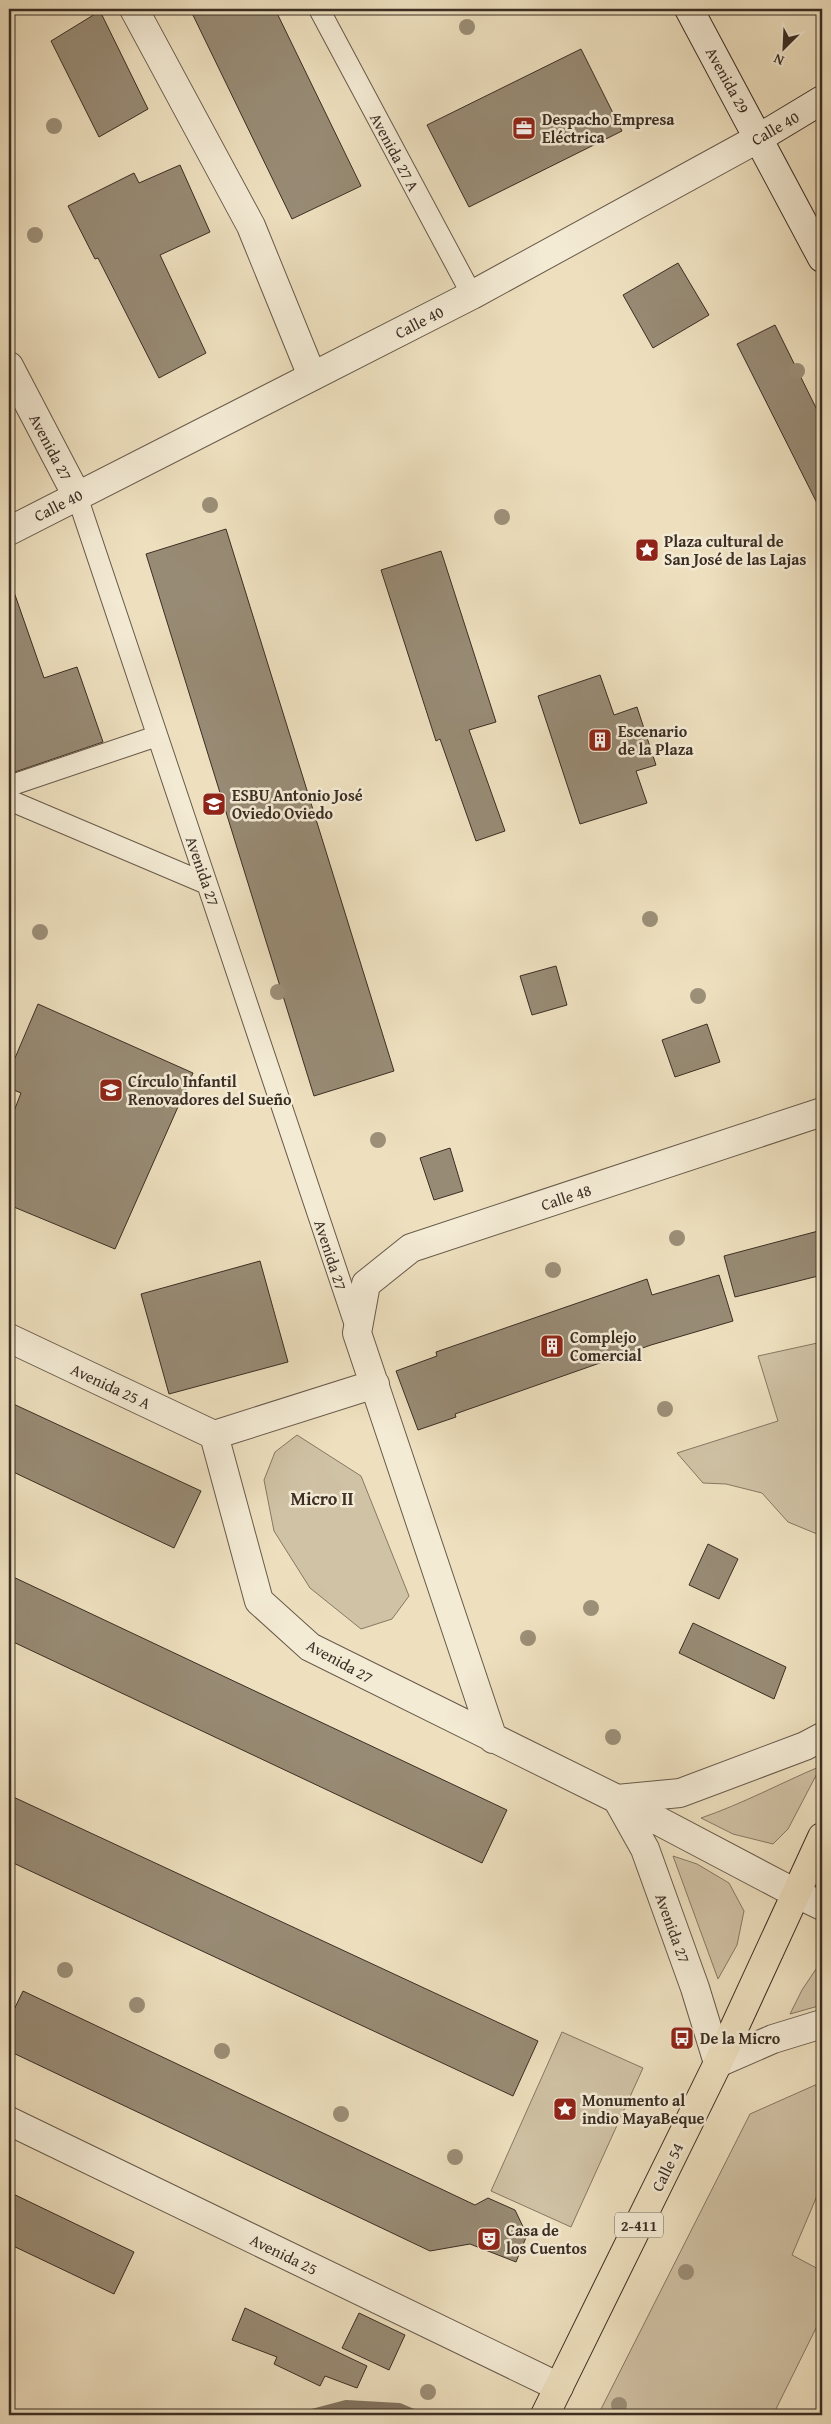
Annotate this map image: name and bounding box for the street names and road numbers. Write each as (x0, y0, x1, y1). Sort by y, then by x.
street label: Avenida 29 (700, 42, 756, 118)
street label: Calle 40 (747, 105, 804, 151)
street label: Avenida 27 A (364, 109, 426, 196)
street label: Calle 40 (391, 299, 448, 344)
street label: Avenida 27 (23, 409, 79, 485)
street label: Calle 40 (30, 482, 87, 527)
street label: Avenida 27 (180, 833, 226, 909)
street label: Calle 48 (538, 1178, 595, 1216)
street label: Avenida 27 (308, 1217, 354, 1293)
street label: Avenida 25 A (67, 1357, 155, 1415)
street label: Avenida 27 (302, 1633, 378, 1689)
street label: Avenida 27 (649, 1890, 697, 1966)
street label: Calle 54 (645, 2138, 689, 2195)
road number: 2-411 (615, 2212, 663, 2238)
street label: Avenida 25 (246, 2227, 322, 2281)

